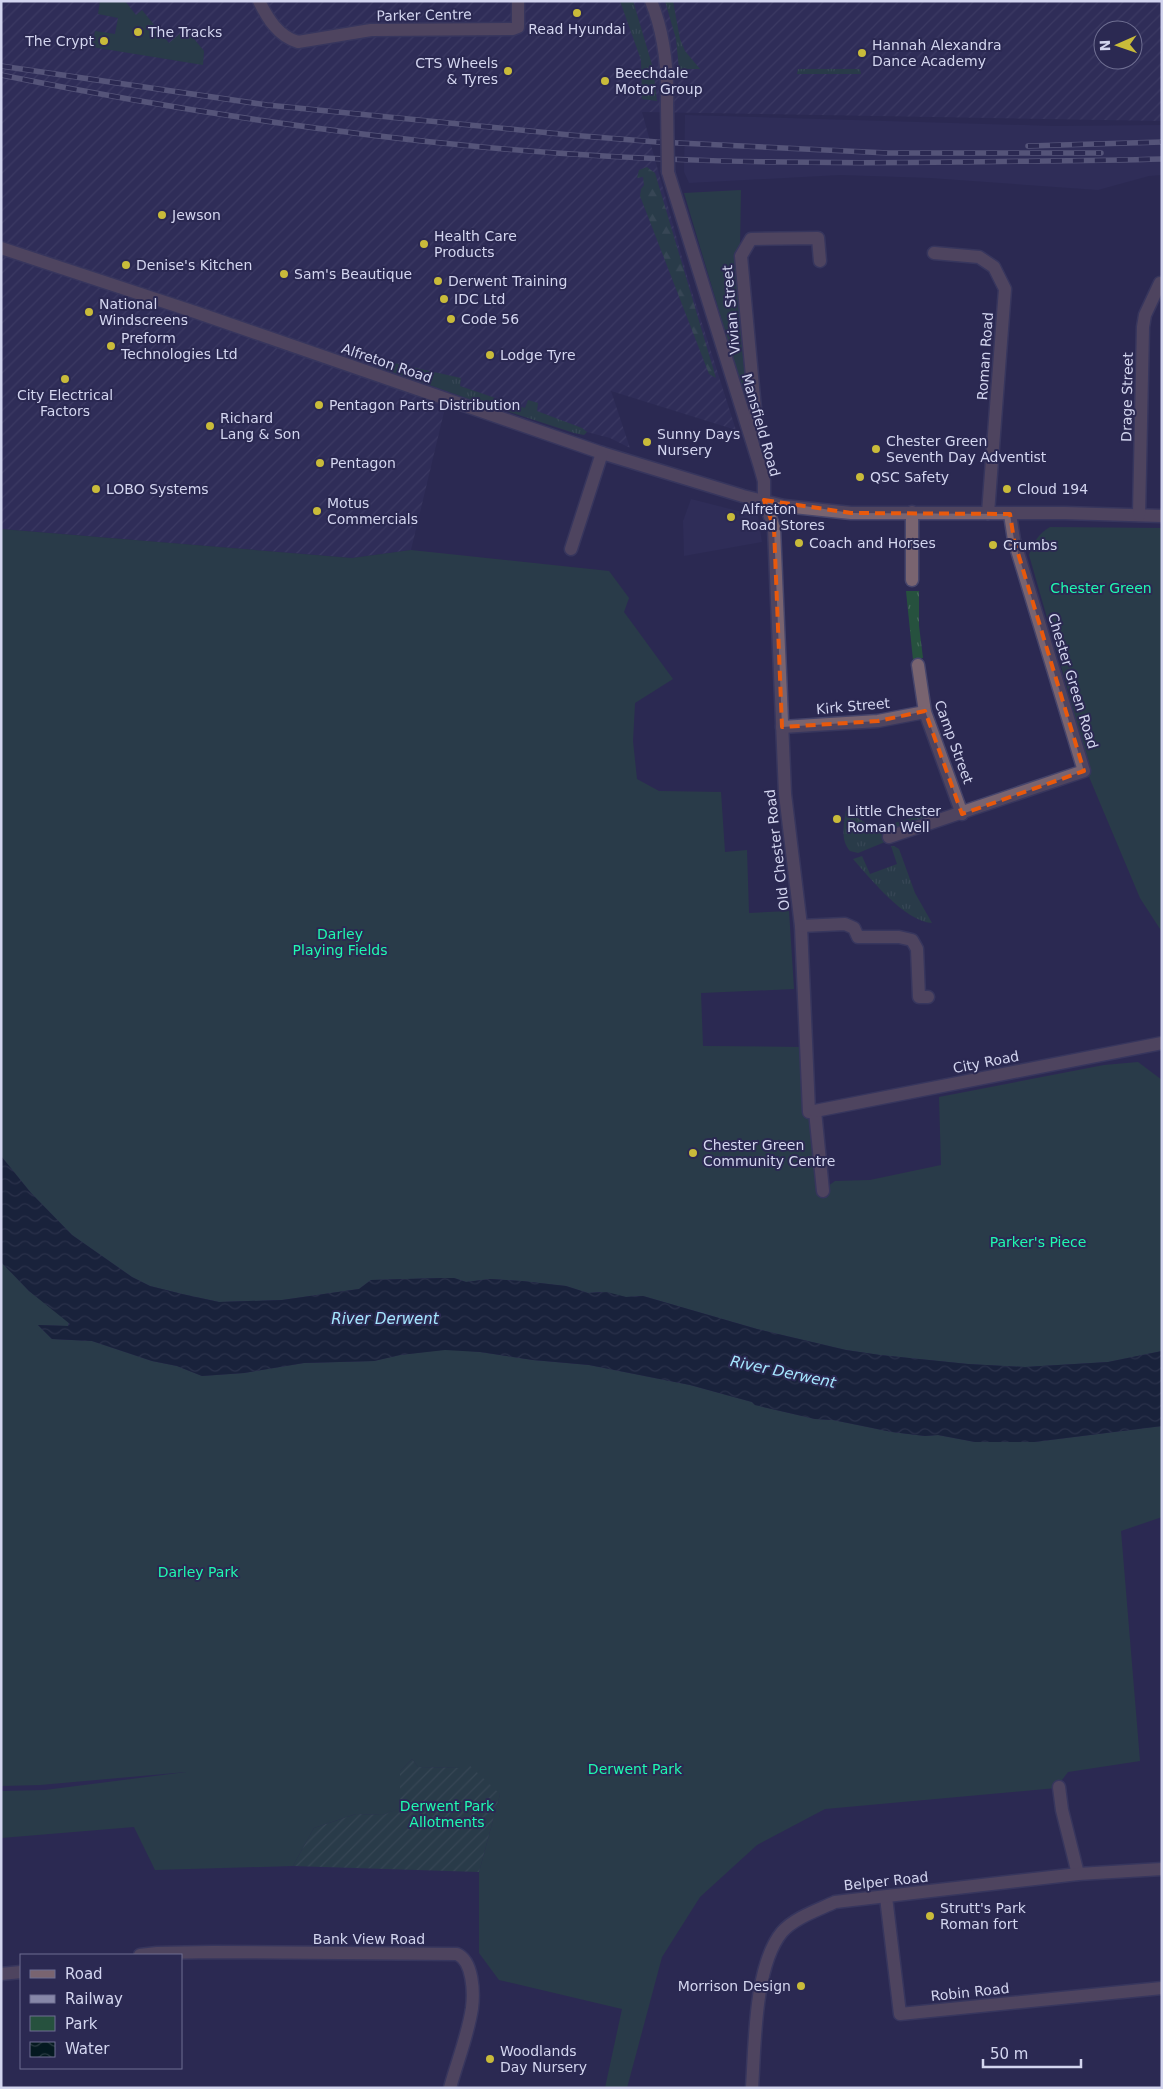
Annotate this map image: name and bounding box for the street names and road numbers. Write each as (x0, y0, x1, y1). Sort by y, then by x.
street label: Parker Centre (376, 6, 472, 24)
street label: Vivian Street (719, 264, 743, 355)
street label: Roman Road (974, 311, 996, 401)
street label: Alfreton Road (339, 340, 435, 386)
street label: Drage Street (1118, 352, 1136, 442)
street label: Mansfield Road (739, 372, 783, 478)
street label: Chester Green Road (1045, 611, 1101, 751)
street label: Kirk Street (815, 695, 891, 717)
street label: Camp Street (931, 698, 977, 786)
street label: Old Chester Road (762, 788, 792, 912)
street label: City Road (952, 1048, 1020, 1076)
street label: Belper Road (843, 1869, 929, 1893)
street label: Bank View Road (313, 1931, 425, 1947)
street label: Robin Road (930, 1980, 1010, 2004)

